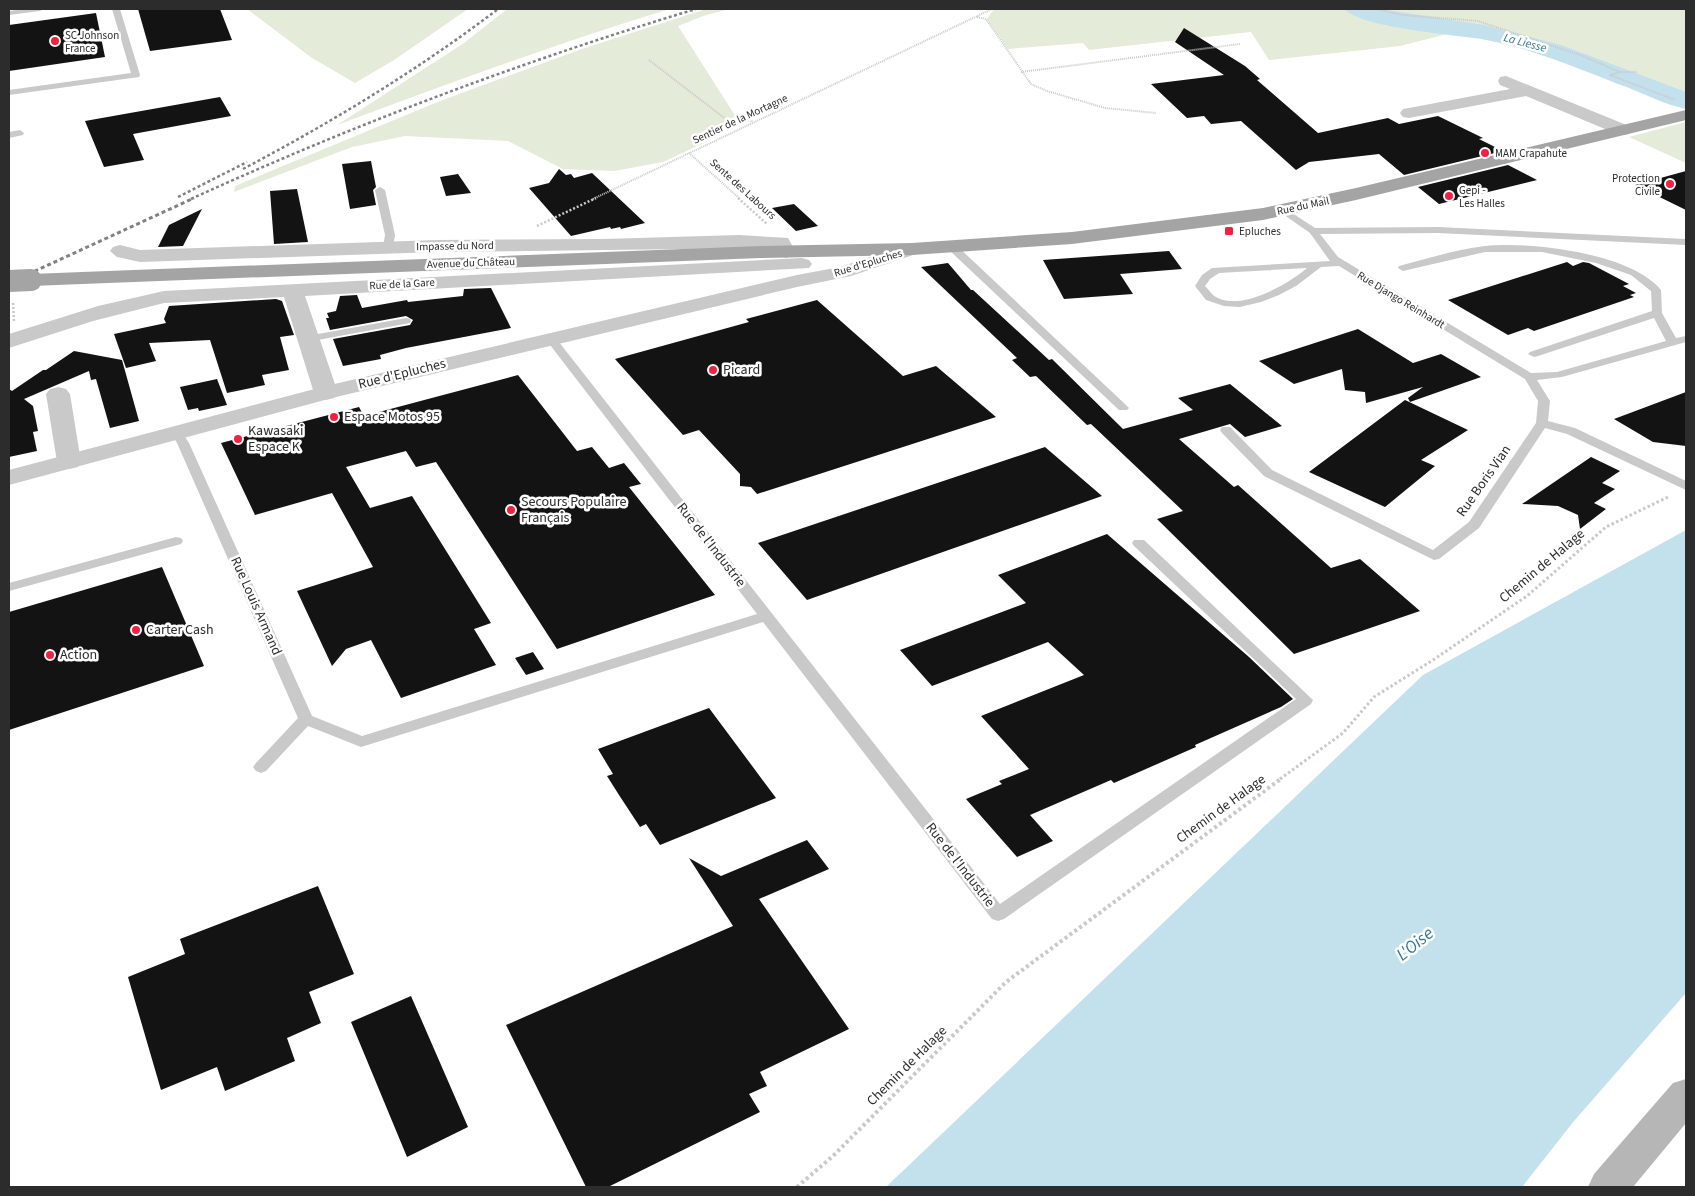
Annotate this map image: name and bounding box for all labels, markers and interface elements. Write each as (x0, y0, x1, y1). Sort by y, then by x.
place label: SC Johnson France (65, 28, 119, 56)
water label: La Liesse (1502, 29, 1549, 57)
marker: SC Johnson France (49, 35, 61, 47)
street label: Sentier de la Mortagne (690, 90, 791, 148)
place label: MAM Crapahute (1495, 146, 1568, 161)
marker: MAM Crapahute (1479, 147, 1491, 159)
street label: Sente des Labours (707, 155, 780, 223)
place label: Protection Civile (1612, 171, 1661, 199)
marker: Protection Civile (1664, 178, 1676, 190)
place label: Gepi - Les Halles (1459, 183, 1505, 211)
marker: Gepi - Les Halles (1443, 190, 1455, 202)
street label: Rue du Mail (1275, 193, 1331, 219)
place label: Epluches (1239, 224, 1281, 239)
marker: Epluches (1223, 225, 1235, 237)
street label: Impasse du Nord (416, 238, 494, 254)
street label: Rue d'Epluches (832, 245, 904, 280)
street label: Avenue du Château (427, 254, 515, 272)
street label: Rue Django Reinhardt (1354, 268, 1448, 332)
street label: Rue de la Gare (369, 275, 436, 293)
street label: Rue d'Epluches (356, 353, 448, 395)
place label: Picard (723, 360, 760, 380)
marker: Picard (707, 364, 719, 376)
place label: Espace Motos 95 (344, 407, 440, 427)
marker: Espace Motos 95 (328, 411, 340, 423)
place label: Kawasaki Espace K (248, 421, 303, 457)
marker: Kawasaki Espace K (232, 433, 244, 445)
street label: Rue Boris Vian (1452, 441, 1516, 521)
place label: Secours Populaire Français (521, 492, 627, 528)
street label: Rue de l'Industrie (672, 499, 750, 591)
marker: Secours Populaire Français (505, 504, 517, 516)
street label: Chemin de Halage (1495, 524, 1589, 608)
street label: Rue Louis Armand (225, 554, 287, 658)
place label: Carter Cash (146, 620, 214, 640)
marker: Carter Cash (130, 624, 142, 636)
place label: Action (60, 645, 97, 665)
marker: Action (44, 649, 56, 661)
street label: Chemin de Halage (1172, 770, 1270, 848)
street label: Rue de l'Industrie (921, 819, 999, 911)
water label: L'Oise (1391, 921, 1439, 967)
street label: Chemin de Halage (862, 1021, 952, 1111)

